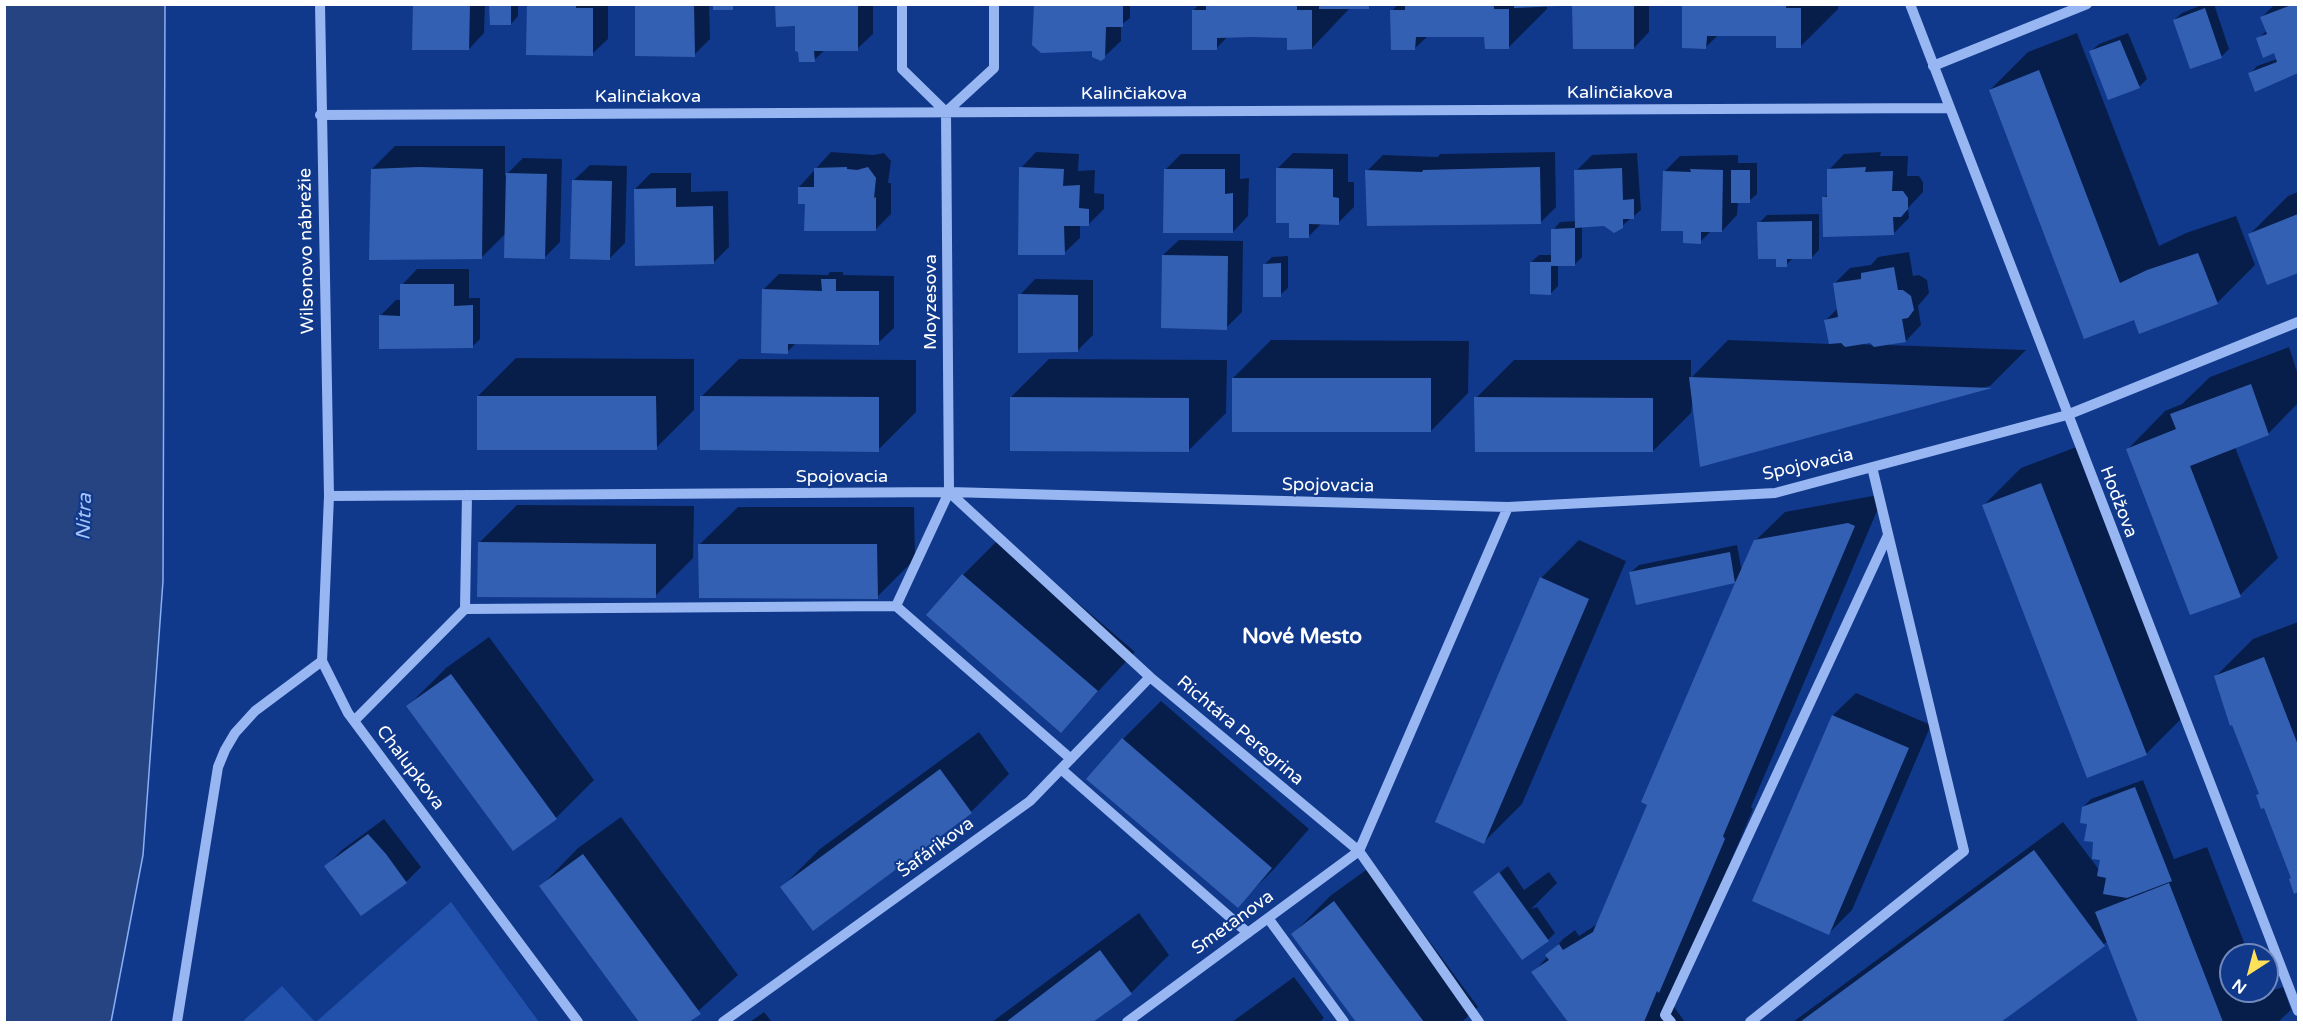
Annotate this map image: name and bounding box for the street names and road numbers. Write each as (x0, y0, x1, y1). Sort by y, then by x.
street label: Kalinčiakova (1567, 82, 1673, 104)
street label: Kalinčiakova (1081, 83, 1187, 105)
street label: Kalinčiakova (595, 86, 701, 108)
street label: Wilsonovo nábrežie (295, 168, 319, 334)
street label: Moyzesova (920, 254, 942, 350)
street label: Spojovacia (1761, 444, 1855, 486)
street label: Hodžova (2094, 463, 2142, 541)
street label: Spojovacia (796, 466, 888, 488)
street label: Spojovacia (1282, 474, 1374, 498)
street label: Richtára Peregrina (1172, 672, 1308, 790)
street label: Chalupkova (371, 721, 449, 815)
street label: Šafárikova (894, 813, 978, 883)
street label: Smetanova (1188, 886, 1278, 960)

